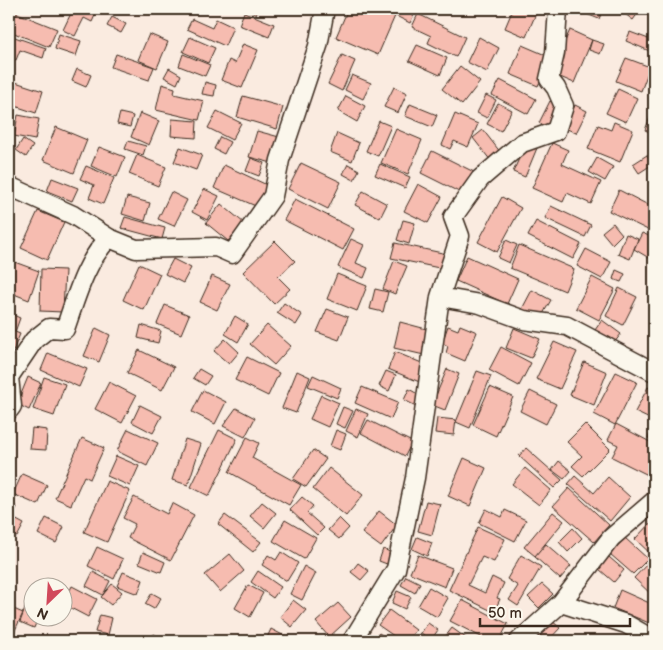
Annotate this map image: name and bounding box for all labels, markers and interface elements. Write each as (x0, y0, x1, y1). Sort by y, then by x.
north arrow (22, 578, 72, 628)
scale bar (480, 595, 630, 627)
text: N (34, 603, 51, 623)
text: 50 m (488, 604, 522, 623)

